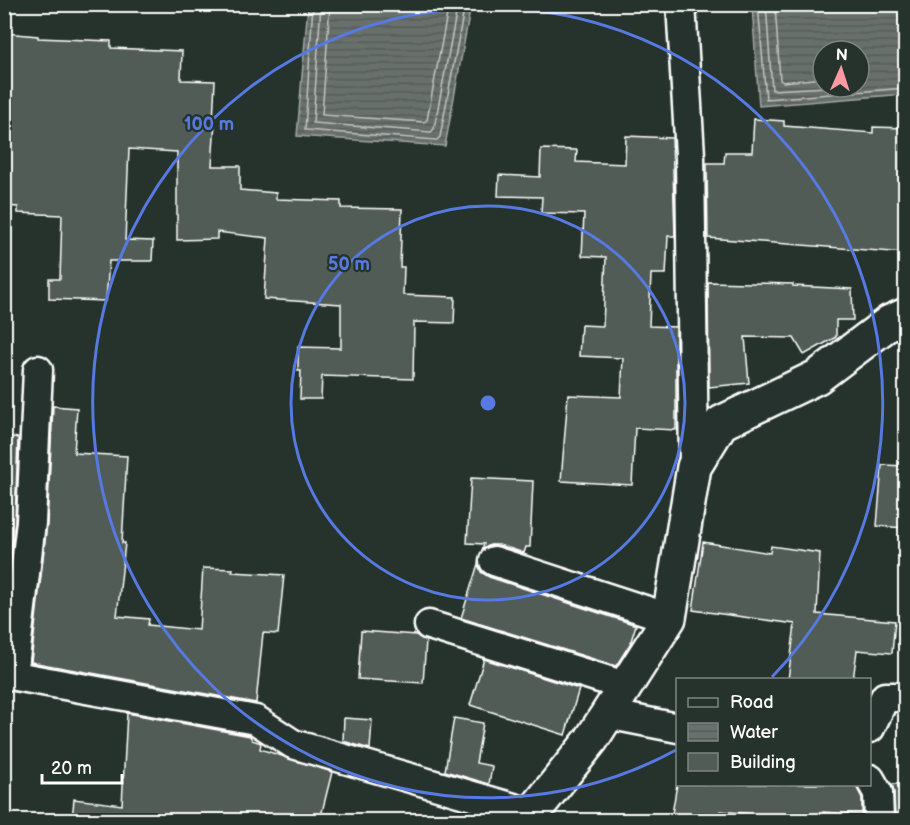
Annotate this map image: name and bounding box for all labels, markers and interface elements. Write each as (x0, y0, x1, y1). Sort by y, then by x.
north arrow (811, 39, 871, 99)
text: N (835, 46, 848, 65)
text: 100 m (184, 114, 234, 135)
text: 50 m (328, 254, 370, 275)
centre of rings (478, 393, 498, 413)
legend (676, 678, 871, 786)
text: Road (730, 692, 774, 713)
text: Water (730, 722, 778, 743)
scale bar (42, 747, 122, 785)
text: Building (730, 752, 796, 773)
text: 20 m (51, 758, 92, 779)

